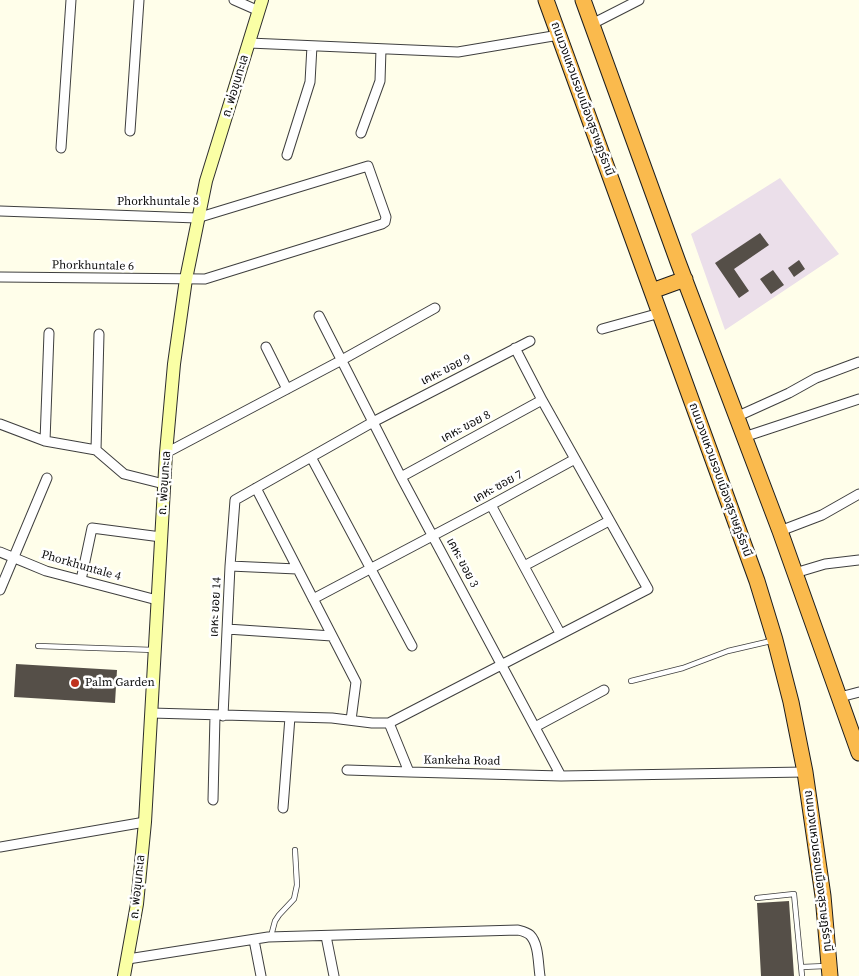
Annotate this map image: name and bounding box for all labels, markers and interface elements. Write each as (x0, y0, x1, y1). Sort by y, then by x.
street label: ถนนวงแหวนรอบเมืองสุราษฎร์ธานี (547, 20, 617, 178)
street label: ถ. พ่อขุนทะเล (220, 53, 252, 119)
street label: Phorkhuntale 8 (117, 195, 199, 209)
street label: Phorkhuntale 6 (52, 258, 134, 274)
street label: เคหะ ขอย 9 (419, 351, 473, 389)
street label: ถนนวงแหวนรอบเมืองสุราษฎร์ธานี (685, 401, 755, 559)
street label: เคหะ ขอย 8 (439, 408, 493, 446)
street label: ถ. พ่อขุนทะเล (156, 450, 174, 516)
street label: เคหะ ซอย 7 (471, 468, 525, 506)
street label: เคหะ ขอย 3 (443, 536, 481, 590)
street label: Phorkhuntale 4 (39, 548, 123, 584)
street label: เคหะ ขอย 14 (207, 577, 225, 637)
place label: Palm Garden (85, 676, 155, 690)
marker: Palm Garden (69, 677, 81, 689)
street label: Kankeha Road (423, 753, 501, 769)
street label: ถนนวงแหวนรอบเมืองสุราษฎร์ธานี (801, 789, 835, 953)
street label: ถ. พ่อขุนทะเล (127, 854, 149, 920)

